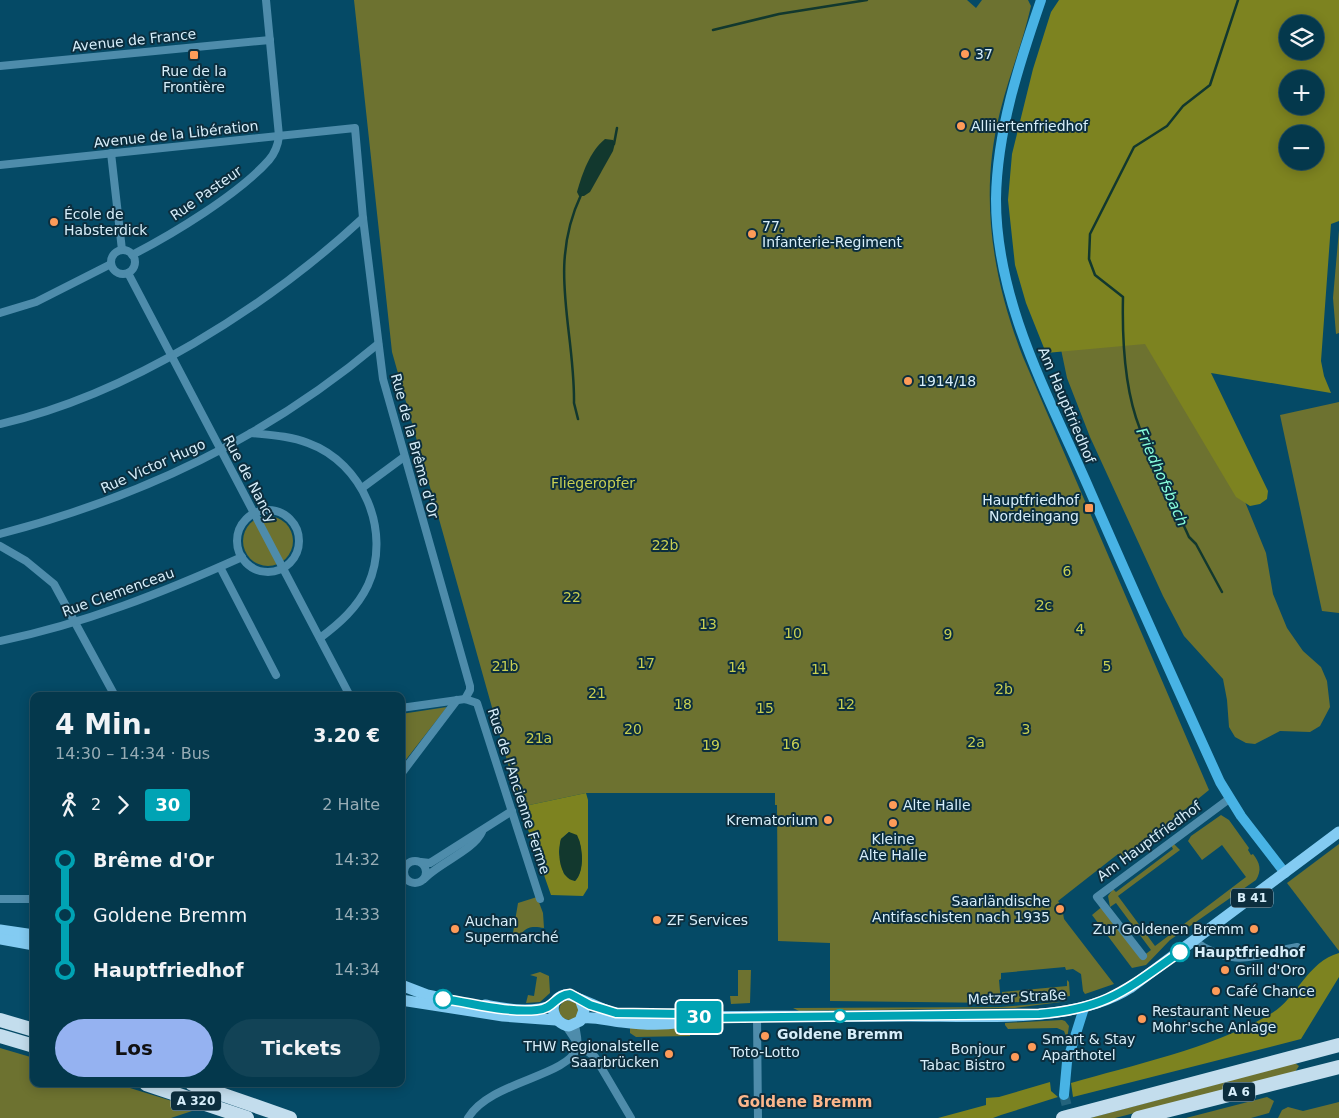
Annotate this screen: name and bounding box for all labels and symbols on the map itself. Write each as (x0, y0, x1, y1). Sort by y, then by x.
street label: Avenue de France (71, 26, 197, 54)
place label: 37 (975, 46, 993, 62)
marker: 37 (959, 48, 971, 60)
marker: Rue de la Frontière (188, 49, 200, 61)
place label: Rue de la Frontière (161, 63, 227, 95)
street label: Avenue de la Libération (93, 117, 259, 151)
place label: Alliiertenfriedhof (971, 118, 1089, 134)
marker: Alliiertenfriedhof (955, 120, 967, 132)
street label: Rue Pasteur (167, 162, 245, 223)
place label: École de Habsterdick (64, 206, 148, 238)
marker: École de Habsterdick (48, 216, 60, 228)
place label: 77. Infanterie-Regiment (762, 218, 902, 250)
marker: 77. Infanterie-Regiment (746, 228, 758, 240)
street label: Am Hauptfriedhof (1035, 345, 1099, 466)
street label: Rue de la Brême d'Or (388, 372, 442, 521)
place label: 1914/18 (918, 373, 976, 389)
marker: 1914/18 (902, 375, 914, 387)
water label: Friedhofsbach (1132, 425, 1192, 529)
street label: Rue de Nancy (220, 432, 280, 526)
street label: Rue Victor Hugo (98, 436, 208, 496)
park label: Fliegeropfer (551, 475, 635, 491)
place label: Hauptfriedhof Nordeingang (982, 492, 1080, 524)
marker: Hauptfriedhof Nordeingang (1083, 502, 1095, 514)
park label: 22b (652, 537, 678, 553)
park label: 6 (1063, 563, 1072, 579)
street label: Rue Clemenceau (60, 564, 176, 620)
park label: 22 (563, 589, 581, 605)
park label: 2c (1036, 597, 1052, 613)
park label: 13 (699, 616, 717, 632)
park label: 4 (1076, 621, 1085, 637)
park label: 10 (784, 625, 802, 641)
park label: 9 (944, 626, 952, 642)
park label: 17 (637, 655, 655, 671)
park label: 21b (492, 658, 518, 674)
park label: 5 (1103, 658, 1111, 674)
park label: 14 (728, 659, 746, 675)
park label: 11 (811, 661, 829, 677)
park label: 2b (995, 681, 1013, 697)
park label: 21 (588, 685, 606, 701)
park label: 18 (674, 696, 692, 712)
park label: 12 (837, 696, 855, 712)
park label: 15 (756, 700, 774, 716)
street label: Rue de l'Ancienne Ferme (485, 706, 553, 876)
park label: 20 (624, 721, 642, 737)
park label: 3 (1022, 721, 1030, 737)
park label: 21a (526, 730, 552, 746)
park label: 2a (967, 734, 985, 750)
park label: 16 (782, 736, 800, 752)
park label: 19 (702, 737, 720, 753)
place label: Alte Halle (903, 797, 971, 813)
street label: Am Hauptfriedhof (1094, 797, 1205, 884)
marker: Alte Halle (887, 799, 899, 811)
place label: Krematorium (726, 812, 818, 828)
marker: Krematorium (822, 814, 834, 826)
marker: Kleine Alte Halle (887, 817, 899, 829)
place label: Kleine Alte Halle (859, 831, 927, 863)
road number: B 41 (1231, 888, 1273, 908)
place label: Saarländische Antifaschisten nach 1935 (872, 893, 1050, 925)
marker: Saarländische Antifaschisten nach 1935 (1054, 903, 1066, 915)
place label: ZF Services (667, 912, 748, 928)
place label: Auchan Supermarché (465, 913, 559, 945)
marker: ZF Services (651, 914, 663, 926)
place label: Zur Goldenen Bremm (1093, 921, 1244, 937)
marker: Auchan Supermarché (449, 923, 461, 935)
marker: Zur Goldenen Bremm (1248, 923, 1260, 935)
marker: Hauptfriedhof (1170, 942, 1190, 962)
place label: Hauptfriedhof (1194, 944, 1306, 960)
place label: Grill d'Oro (1235, 962, 1306, 978)
marker: Grill d'Oro (1219, 964, 1231, 976)
place label: Café Chance (1226, 983, 1315, 999)
marker: Café Chance (1210, 985, 1222, 997)
street label: Metzer Straße (967, 986, 1067, 1008)
unlabelled marker (433, 989, 453, 1009)
line badge: 30 (676, 1001, 722, 1033)
place label: Restaurant Neue Mohr'sche Anlage (1152, 1003, 1276, 1035)
marker: Goldene Bremm (833, 1009, 847, 1023)
marker: Restaurant Neue Mohr'sche Anlage (1136, 1013, 1148, 1025)
place label: Goldene Bremm (777, 1026, 903, 1042)
marker: Toto-Lotto (759, 1030, 771, 1042)
place label: Smart & Stay Aparthotel (1042, 1031, 1135, 1063)
place label: THW Regionalstelle Saarbrücken (522, 1038, 659, 1070)
place label: Bonjour Tabac Bistro (919, 1041, 1005, 1073)
marker: Smart & Stay Aparthotel (1026, 1041, 1038, 1053)
place label: Toto-Lotto (729, 1044, 800, 1060)
marker: THW Regionalstelle Saarbrücken (663, 1048, 675, 1060)
marker: Bonjour Tabac Bistro (1009, 1051, 1021, 1063)
road number: A 6 (1223, 1082, 1255, 1102)
road number: A 320 (171, 1092, 221, 1110)
district label: Goldene Bremm (737, 1093, 873, 1111)

